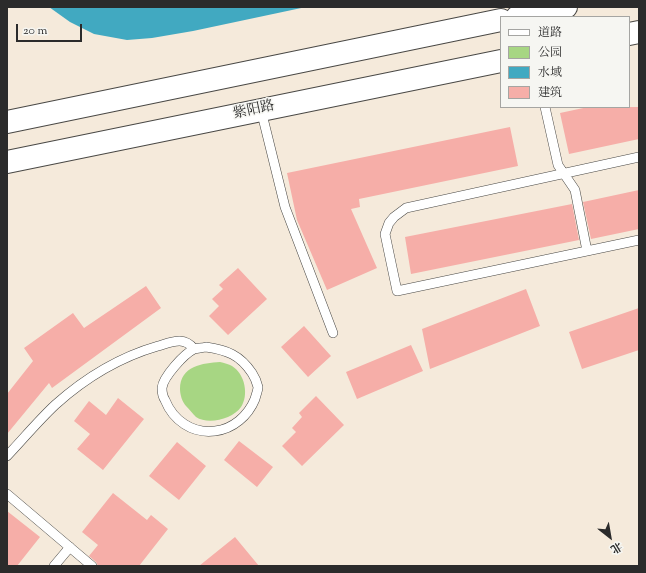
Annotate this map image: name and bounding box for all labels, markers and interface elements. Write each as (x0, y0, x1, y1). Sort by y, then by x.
scale bar (18, 16, 84, 42)
legend (500, 16, 630, 108)
text: 20 m (23, 22, 47, 40)
text: 道路 (538, 24, 562, 42)
text: 公园 (538, 44, 562, 62)
text: 水域 (538, 64, 562, 82)
text: 建筑 (538, 84, 562, 102)
street label: 紫阳路 (232, 98, 276, 124)
north arrow (590, 517, 630, 557)
text: 北 (607, 538, 625, 557)

